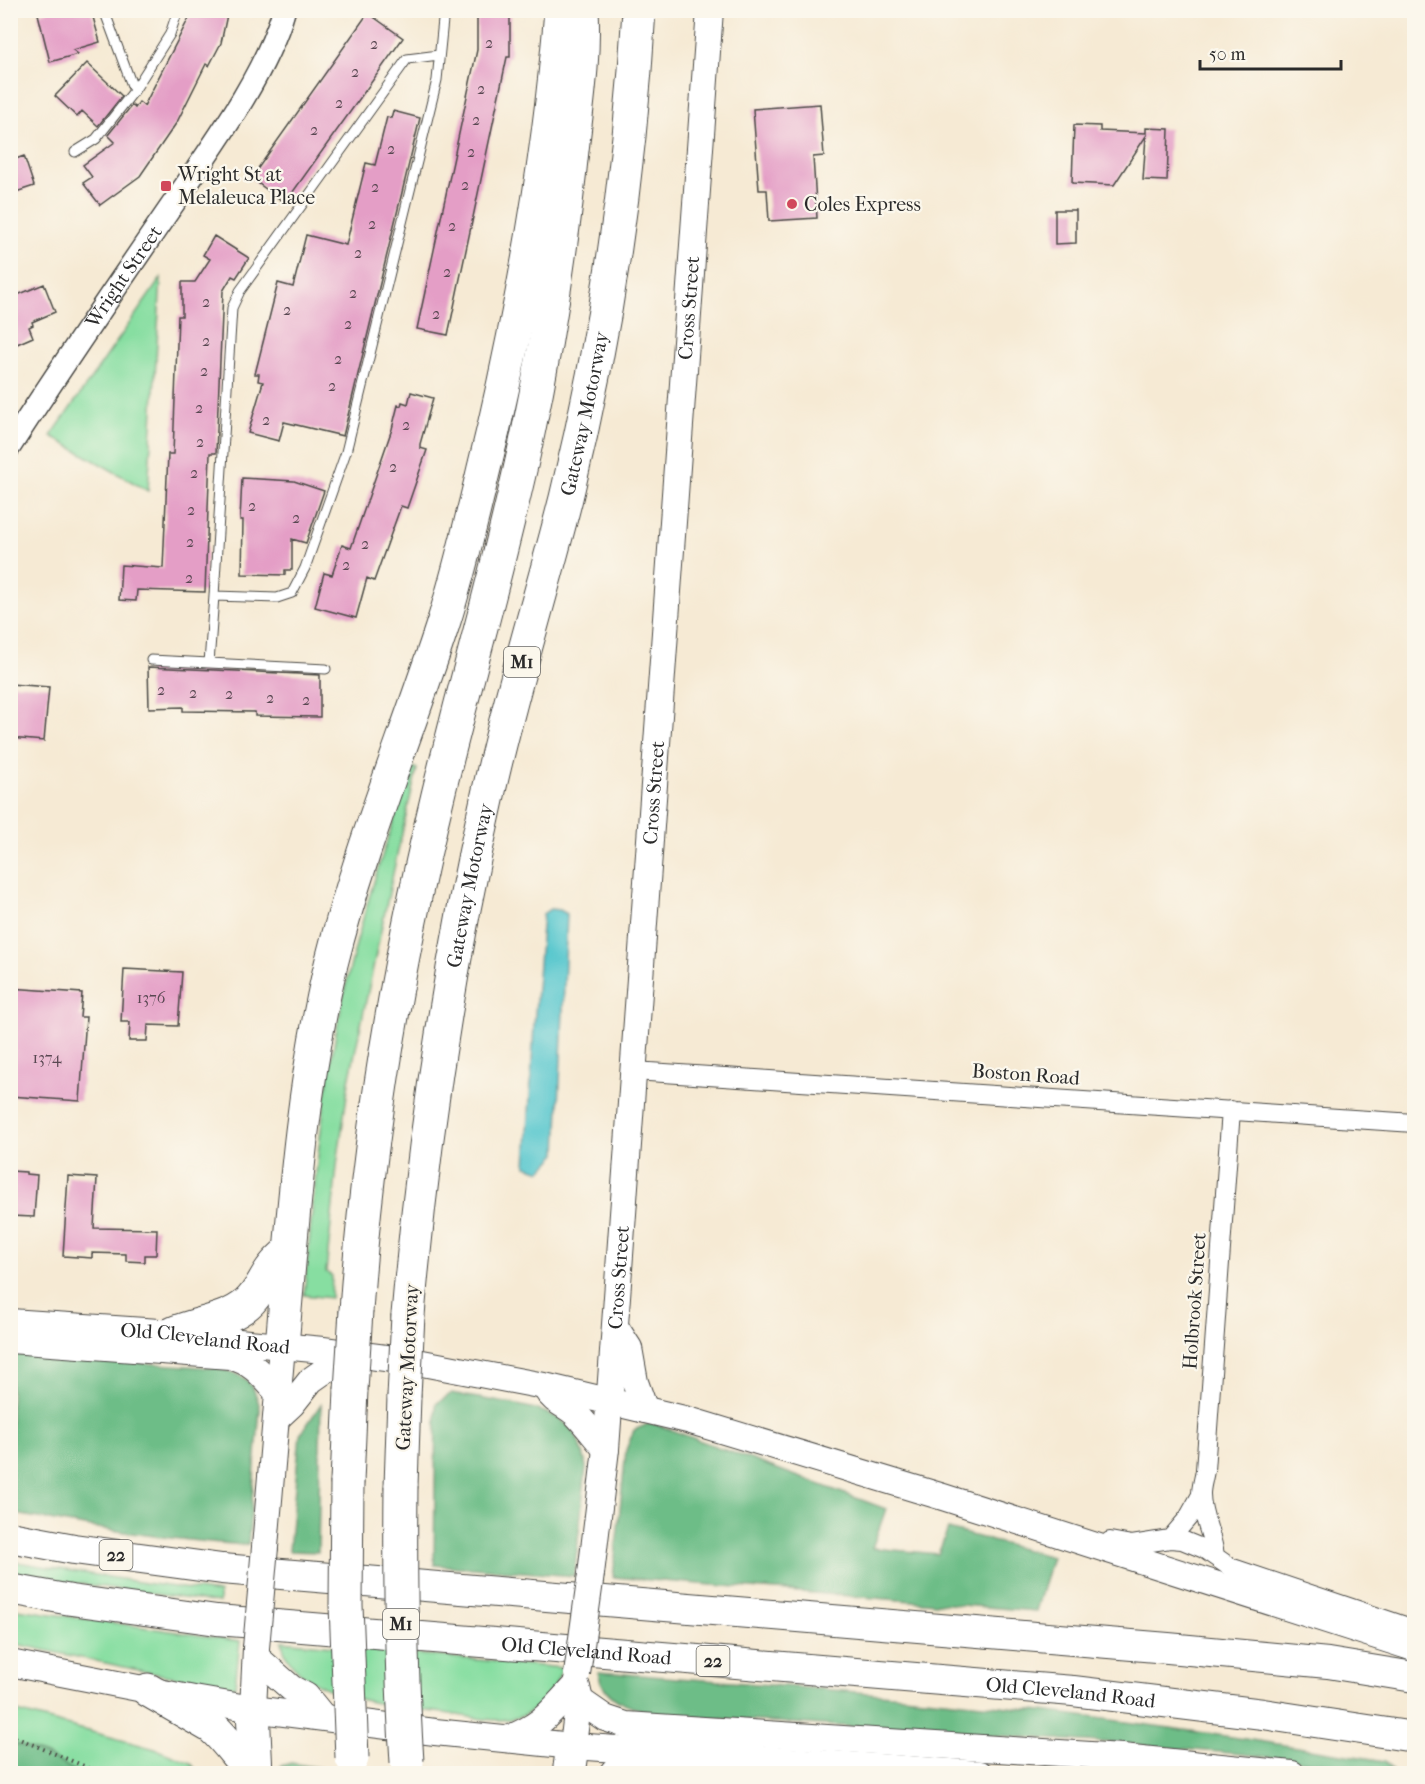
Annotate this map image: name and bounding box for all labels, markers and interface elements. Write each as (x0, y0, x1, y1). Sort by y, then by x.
house number: 2 (485, 33, 493, 52)
scale bar (1200, 33, 1341, 71)
house number: 2 (370, 34, 378, 53)
text: 50 m (1209, 44, 1246, 65)
house number: 2 (351, 62, 359, 81)
house number: 2 (477, 79, 485, 98)
house number: 2 (335, 93, 343, 112)
house number: 2 (472, 110, 480, 129)
house number: 2 (310, 120, 318, 139)
house number: 2 (387, 139, 395, 158)
house number: 2 (467, 142, 475, 161)
place label: Wright St at Melaleuca Place (177, 163, 315, 209)
house number: 2 (461, 175, 469, 194)
house number: 2 (371, 177, 379, 196)
marker: Wright St at Melaleuca Place (159, 179, 173, 193)
place label: Coles Express (804, 193, 921, 216)
marker: Coles Express (785, 197, 799, 211)
house number: 2 (368, 214, 376, 233)
house number: 2 (448, 216, 456, 235)
street label: Wright Street (80, 221, 167, 333)
house number: 2 (354, 243, 362, 262)
street label: Cross Street (674, 255, 704, 361)
house number: 2 (443, 262, 451, 281)
house number: 2 (349, 283, 357, 302)
house number: 2 (202, 292, 210, 311)
house number: 2 (283, 300, 291, 319)
house number: 2 (432, 304, 440, 323)
house number: 2 (344, 314, 352, 333)
street label: Gateway Motorway (556, 329, 613, 498)
house number: 2 (202, 331, 210, 350)
house number: 2 (334, 349, 342, 368)
house number: 2 (200, 361, 208, 380)
house number: 2 (328, 376, 336, 395)
house number: 2 (195, 398, 203, 417)
house number: 2 (262, 410, 270, 429)
house number: 2 (402, 415, 410, 434)
house number: 2 (196, 432, 204, 451)
house number: 2 (389, 457, 397, 476)
house number: 2 (190, 463, 198, 482)
house number: 2 (248, 496, 256, 515)
house number: 2 (187, 500, 195, 519)
house number: 2 (292, 508, 300, 527)
house number: 2 (186, 532, 194, 551)
house number: 2 (361, 534, 369, 553)
house number: 2 (342, 555, 350, 574)
house number: 2 (185, 568, 193, 587)
road number: M1 (504, 647, 540, 677)
house number: 2 (157, 680, 165, 699)
house number: 2 (189, 683, 197, 702)
house number: 2 (225, 684, 233, 703)
house number: 2 (266, 688, 274, 707)
house number: 2 (302, 690, 310, 709)
street label: Cross Street (639, 740, 669, 845)
street label: Gateway Motorway (442, 800, 498, 970)
house number: 1376 (137, 988, 166, 1007)
house number: 1374 (32, 1048, 62, 1067)
street label: Boston Road (971, 1059, 1082, 1090)
street label: Cross Street (604, 1225, 634, 1330)
street label: Holbrook Street (1178, 1232, 1211, 1370)
street label: Gateway Motorway (392, 1282, 423, 1451)
street label: Old Cleveland Road (120, 1318, 292, 1359)
road number: 22 (100, 1540, 132, 1570)
road number: M1 (383, 1609, 419, 1639)
street label: Old Cleveland Road (500, 1633, 673, 1670)
road number: 22 (696, 1646, 730, 1676)
street label: Old Cleveland Road (985, 1673, 1158, 1713)

